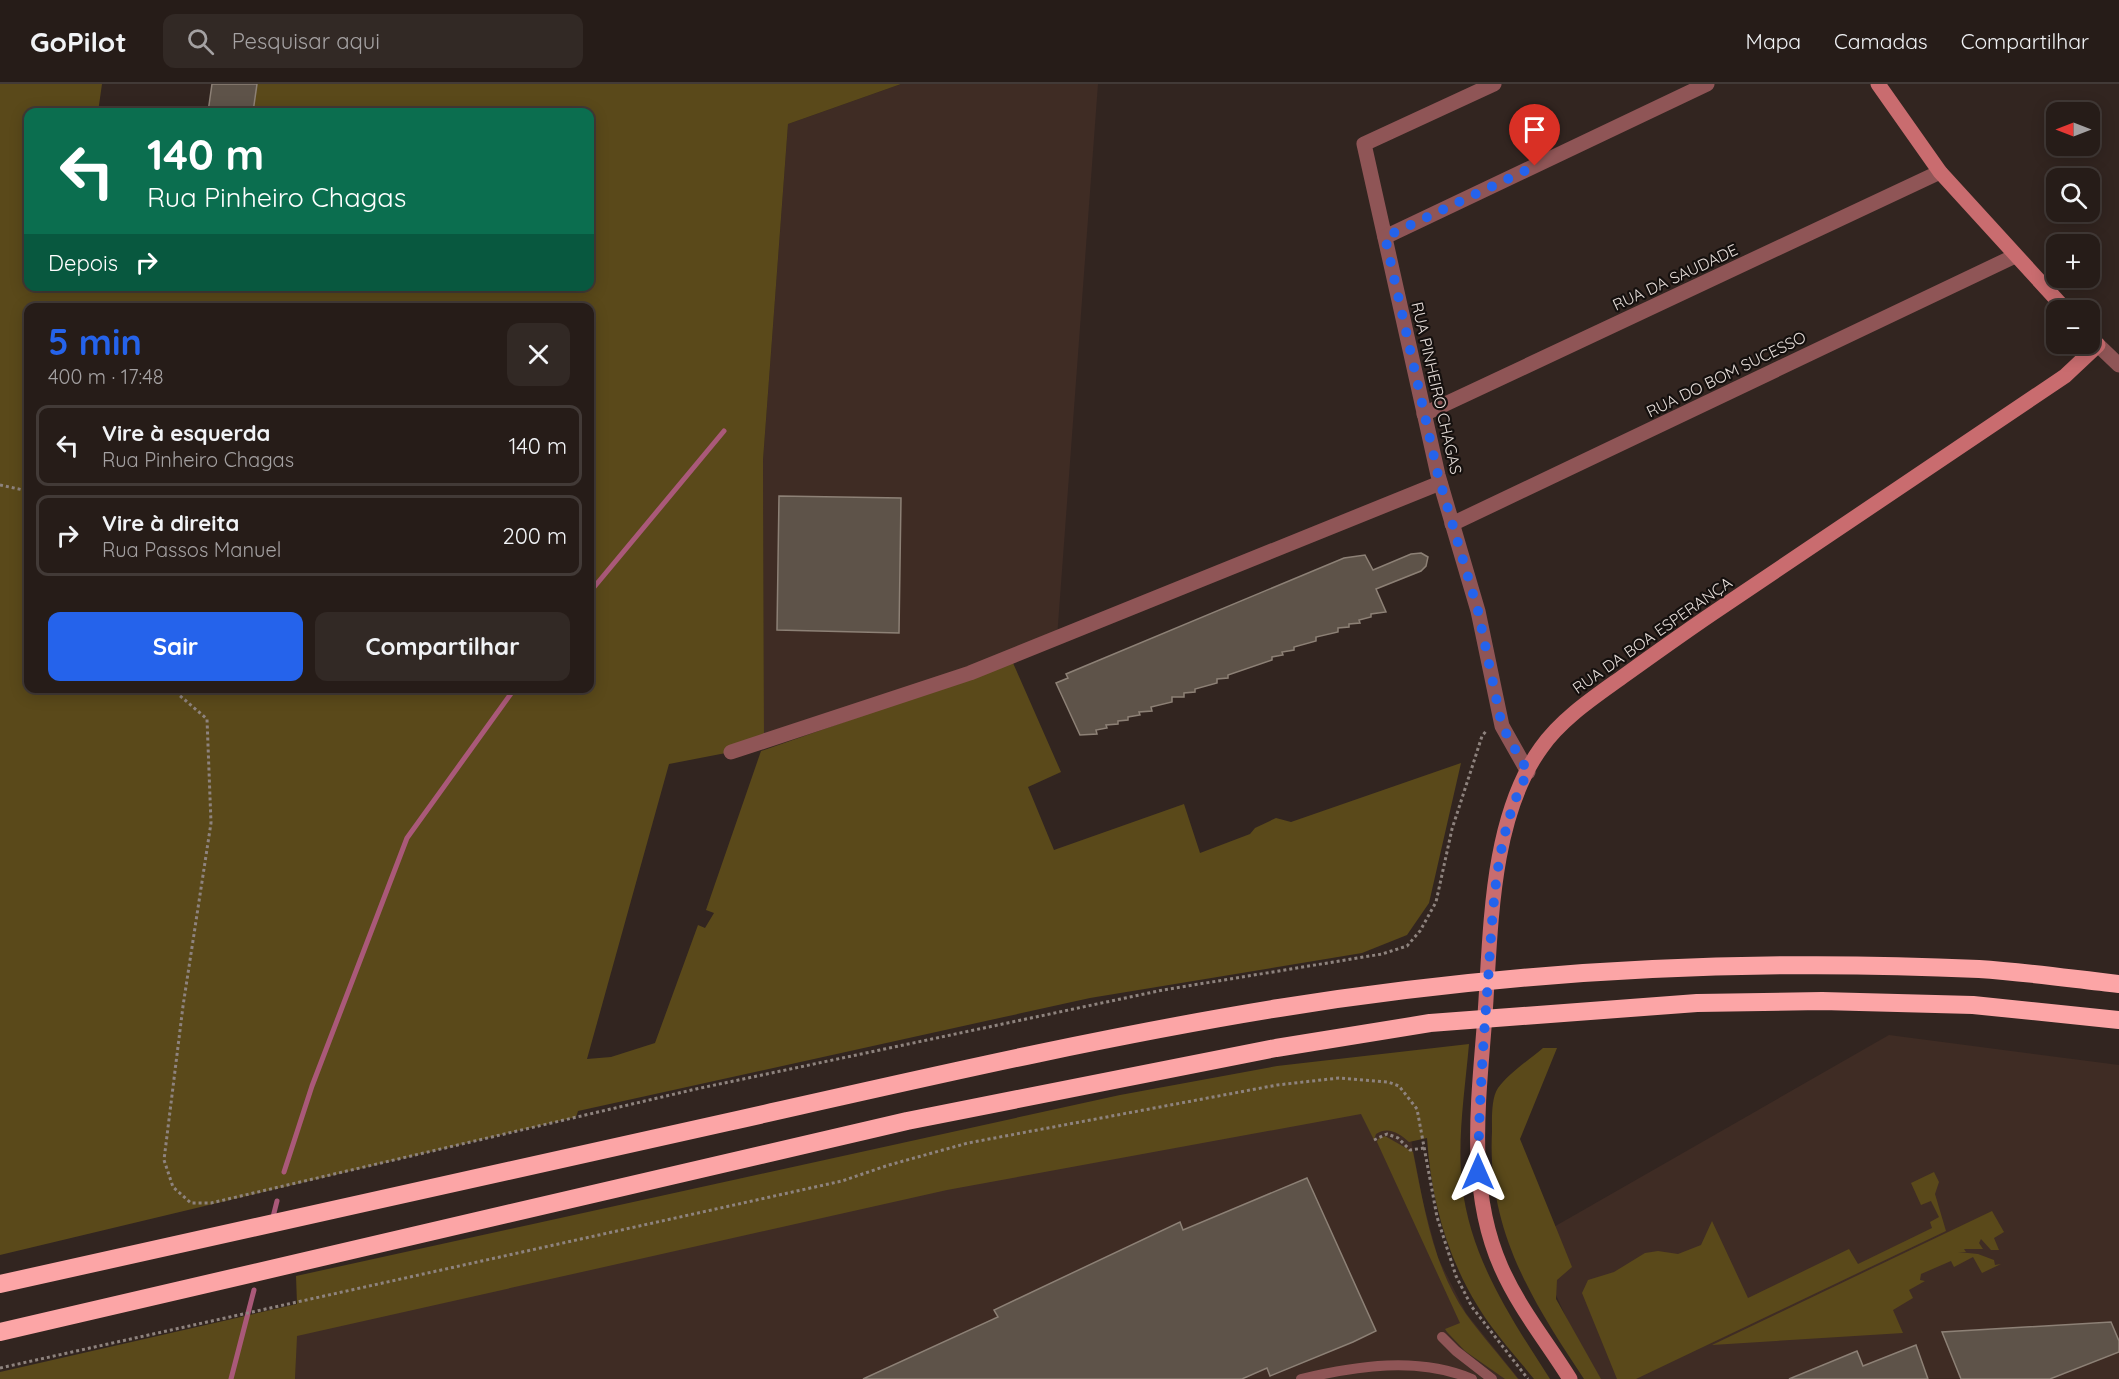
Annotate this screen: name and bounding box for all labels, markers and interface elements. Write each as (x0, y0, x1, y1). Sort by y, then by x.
search box (163, 14, 583, 68)
text: GoPilot (30, 24, 127, 59)
icon: search (184, 25, 217, 58)
text: Pesquisar aqui (232, 27, 380, 55)
text: Mapa (1746, 28, 1801, 54)
text: Camadas (1834, 28, 1928, 54)
text: Compartilhar (1961, 28, 2089, 54)
north arrow (2046, 102, 2100, 156)
map controls (2046, 102, 2100, 354)
pin (1509, 104, 1560, 166)
icon: arrive (1518, 113, 1551, 146)
text: 140 m (147, 128, 264, 181)
icon: left (48, 132, 126, 210)
button: search (2046, 168, 2100, 222)
text: Rua Pinheiro Chagas (147, 180, 406, 214)
button: + (2046, 234, 2100, 288)
street label: RUA DA SAUDADE (1609, 239, 1741, 315)
icon: right (130, 246, 163, 279)
text: Depois (48, 249, 118, 277)
street label: RUA PINHEIRO CHAGAS (1407, 300, 1467, 476)
button: − (2046, 300, 2100, 354)
text: 5 min (48, 319, 142, 364)
button: close (507, 323, 570, 386)
street label: RUA DO BOM SUCESSO (1643, 327, 1809, 421)
text: 400 m · 17:48 (48, 364, 164, 389)
text: Vire à esquerda (102, 419, 270, 447)
icon: left (51, 429, 84, 462)
text: 140 m (508, 432, 567, 460)
text: Rua Pinheiro Chagas (102, 447, 294, 472)
text: Vire à direita (102, 509, 239, 537)
icon: right (51, 519, 84, 552)
text: 200 m (503, 522, 567, 550)
text: Rua Passos Manuel (102, 537, 281, 562)
street label: RUA DA BOA ESPERANÇA (1568, 572, 1736, 698)
button: Sair (48, 612, 303, 681)
button: Compartilhar (315, 612, 570, 681)
position arrow (1446, 1140, 1510, 1204)

